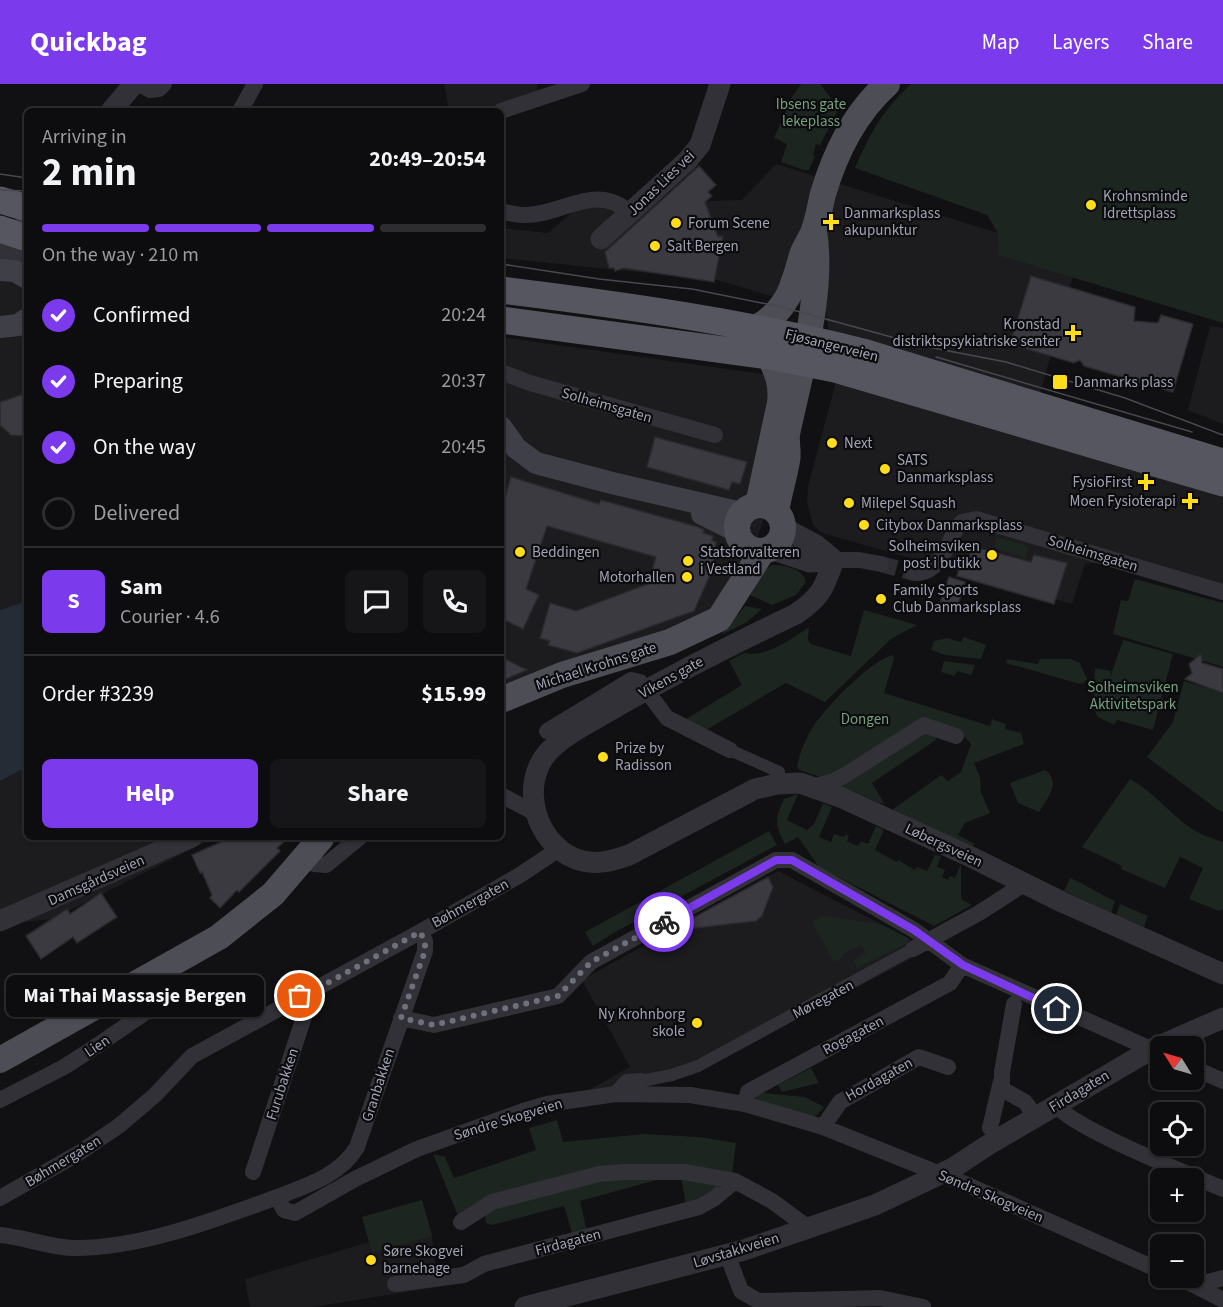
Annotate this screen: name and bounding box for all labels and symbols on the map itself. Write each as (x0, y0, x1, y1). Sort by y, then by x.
park label: Ibsens gate lekeplass (776, 94, 846, 132)
street label: Jonas Lies vei (623, 146, 700, 221)
place label: Krohnsminde Idrettsplass (1103, 186, 1188, 224)
marker: Krohnsminde Idrettsplass (1084, 198, 1098, 212)
place label: Danmarksplass akupunktur (844, 203, 940, 241)
place label: Forum Scene (688, 213, 770, 234)
marker: Danmarksplass akupunktur (822, 213, 840, 231)
marker: Forum Scene (669, 216, 683, 230)
place label: Salt Bergen (667, 236, 739, 257)
marker: Salt Bergen (648, 239, 662, 253)
place label: Kronstad distriktspsykiatriske senter (892, 314, 1061, 352)
street label: Fjøsangerveien (783, 324, 881, 367)
marker: Kronstad distriktspsykiatriske senter (1064, 324, 1082, 342)
place label: Danmarks plass (1074, 372, 1173, 393)
marker: Danmarks plass (1051, 373, 1069, 391)
street label: Solheimsgaten (559, 383, 655, 428)
place label: Next (844, 433, 872, 454)
marker: Next (825, 436, 839, 450)
place label: SATS Danmarksplass (897, 450, 993, 488)
marker: SATS Danmarksplass (878, 462, 892, 476)
place label: FysioFirst (1072, 472, 1132, 493)
marker: FysioFirst (1137, 473, 1155, 491)
place label: Moen Fysioterapi (1070, 491, 1176, 512)
marker: Moen Fysioterapi (1181, 492, 1199, 510)
place label: Milepel Squash (861, 493, 956, 514)
marker: Milepel Squash (842, 496, 856, 510)
place label: Citybox Danmarksplass (876, 515, 1022, 536)
marker: Citybox Danmarksplass (857, 518, 871, 532)
street label: Solheimsgaten (1045, 530, 1140, 577)
place label: Solheimsviken post i butikk (889, 536, 981, 574)
place label: Beddingen (532, 542, 600, 563)
place label: Statsforvalteren i Vestland (700, 542, 800, 580)
marker: Beddingen (513, 545, 527, 559)
marker: Solheimsviken post i butikk (985, 548, 999, 562)
marker: Statsforvalteren i Vestland (681, 554, 695, 568)
place label: Motorhallen (599, 567, 675, 588)
marker: Motorhallen (680, 570, 694, 584)
place label: Family Sports Club Danmarksplass (893, 580, 1021, 618)
marker: Family Sports Club Danmarksplass (874, 592, 888, 606)
street label: Michael Krohns gate (533, 637, 659, 696)
street label: Vikens gate (635, 651, 707, 704)
park label: Solheimsviken Aktivitetspark (1087, 677, 1179, 715)
park label: Dongen (841, 709, 889, 730)
place label: Prize by Radisson (615, 738, 672, 776)
marker: Prize by Radisson (596, 750, 610, 764)
street label: Løbergsveien (901, 818, 986, 873)
street label: Damsgårdsveien (45, 850, 148, 911)
street label: Bøhmergaten (428, 874, 513, 933)
courier (634, 892, 694, 952)
pin (274, 970, 325, 1021)
callout: Mai Thai Massasje Bergen (6, 975, 264, 1017)
street label: Møregaten (789, 975, 858, 1024)
pin (1031, 983, 1082, 1034)
place label: Ny Krohnborg skole (598, 1004, 685, 1042)
street label: Rogagaten (819, 1011, 888, 1060)
marker: Ny Krohnborg skole (690, 1016, 704, 1030)
street label: Lien (80, 1030, 114, 1063)
north arrow (1150, 1036, 1204, 1090)
street label: Furubakken (261, 1045, 304, 1123)
street label: Granbakken (357, 1046, 400, 1124)
street label: Hordagaten (842, 1052, 917, 1107)
street label: Firdagaten (1045, 1065, 1113, 1118)
street label: Søndre Skogveien (451, 1093, 565, 1146)
street label: Bøhmergaten (21, 1130, 105, 1192)
street label: Søndre Skogveien (935, 1165, 1047, 1228)
street label: Firdagaten (533, 1224, 603, 1261)
street label: Løvstakkveien (690, 1227, 782, 1274)
place label: Søre Skogvei barnehage (383, 1241, 464, 1279)
marker: Søre Skogvei barnehage (364, 1253, 378, 1267)

